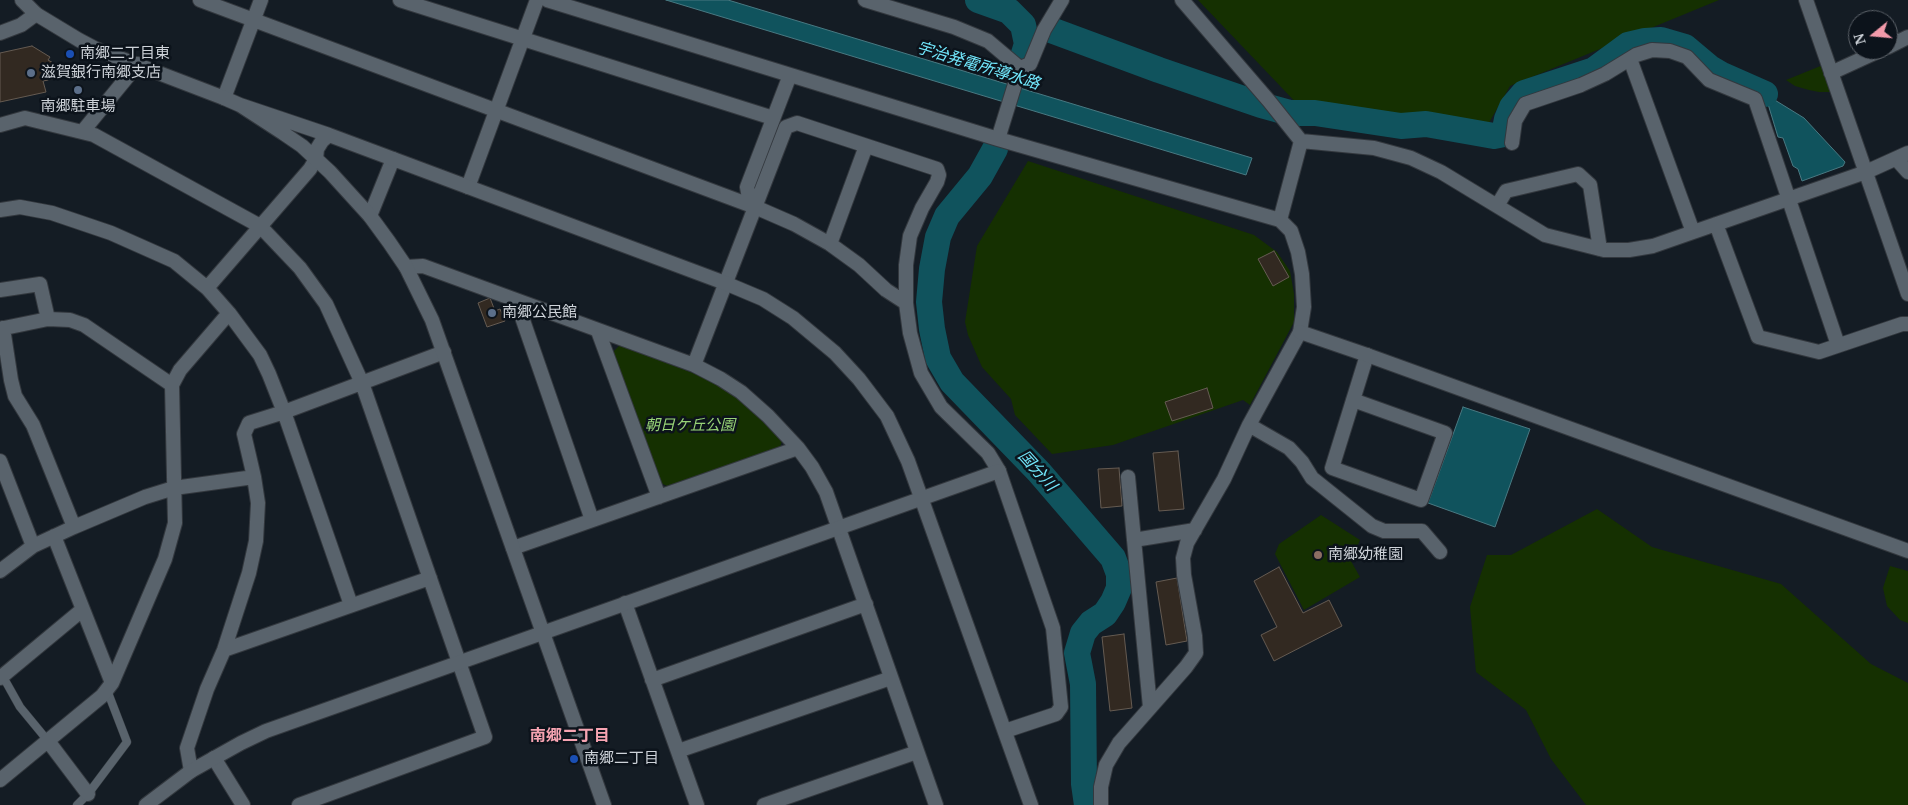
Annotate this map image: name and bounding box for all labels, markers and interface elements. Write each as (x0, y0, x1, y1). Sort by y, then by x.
north arrow (1848, 10, 1898, 60)
text: N (1848, 31, 1870, 47)
water label: 宇治発電所導水路 (914, 38, 1042, 94)
place label: 南郷二丁目東 (80, 45, 170, 63)
marker: 南郷二丁目東 (64, 48, 76, 60)
place label: 滋賀銀行南郷支店 (41, 64, 161, 82)
marker: 滋賀銀行南郷支店 (25, 67, 37, 79)
marker: 南郷駐車場 (72, 84, 84, 96)
place label: 南郷駐車場 (41, 98, 115, 116)
place label: 南郷公民館 (502, 304, 577, 322)
marker: 南郷公民館 (486, 307, 498, 319)
park label: 朝日ケ丘公園 (645, 417, 735, 435)
water label: 国分川 (1014, 447, 1060, 495)
place label: 南郷幼稚園 (1328, 546, 1403, 564)
marker: 南郷幼稚園 (1312, 549, 1324, 561)
district label: 南郷二丁目 (530, 726, 610, 746)
place label: 南郷二丁目 (584, 750, 659, 768)
marker: 南郷二丁目 (568, 753, 580, 765)

